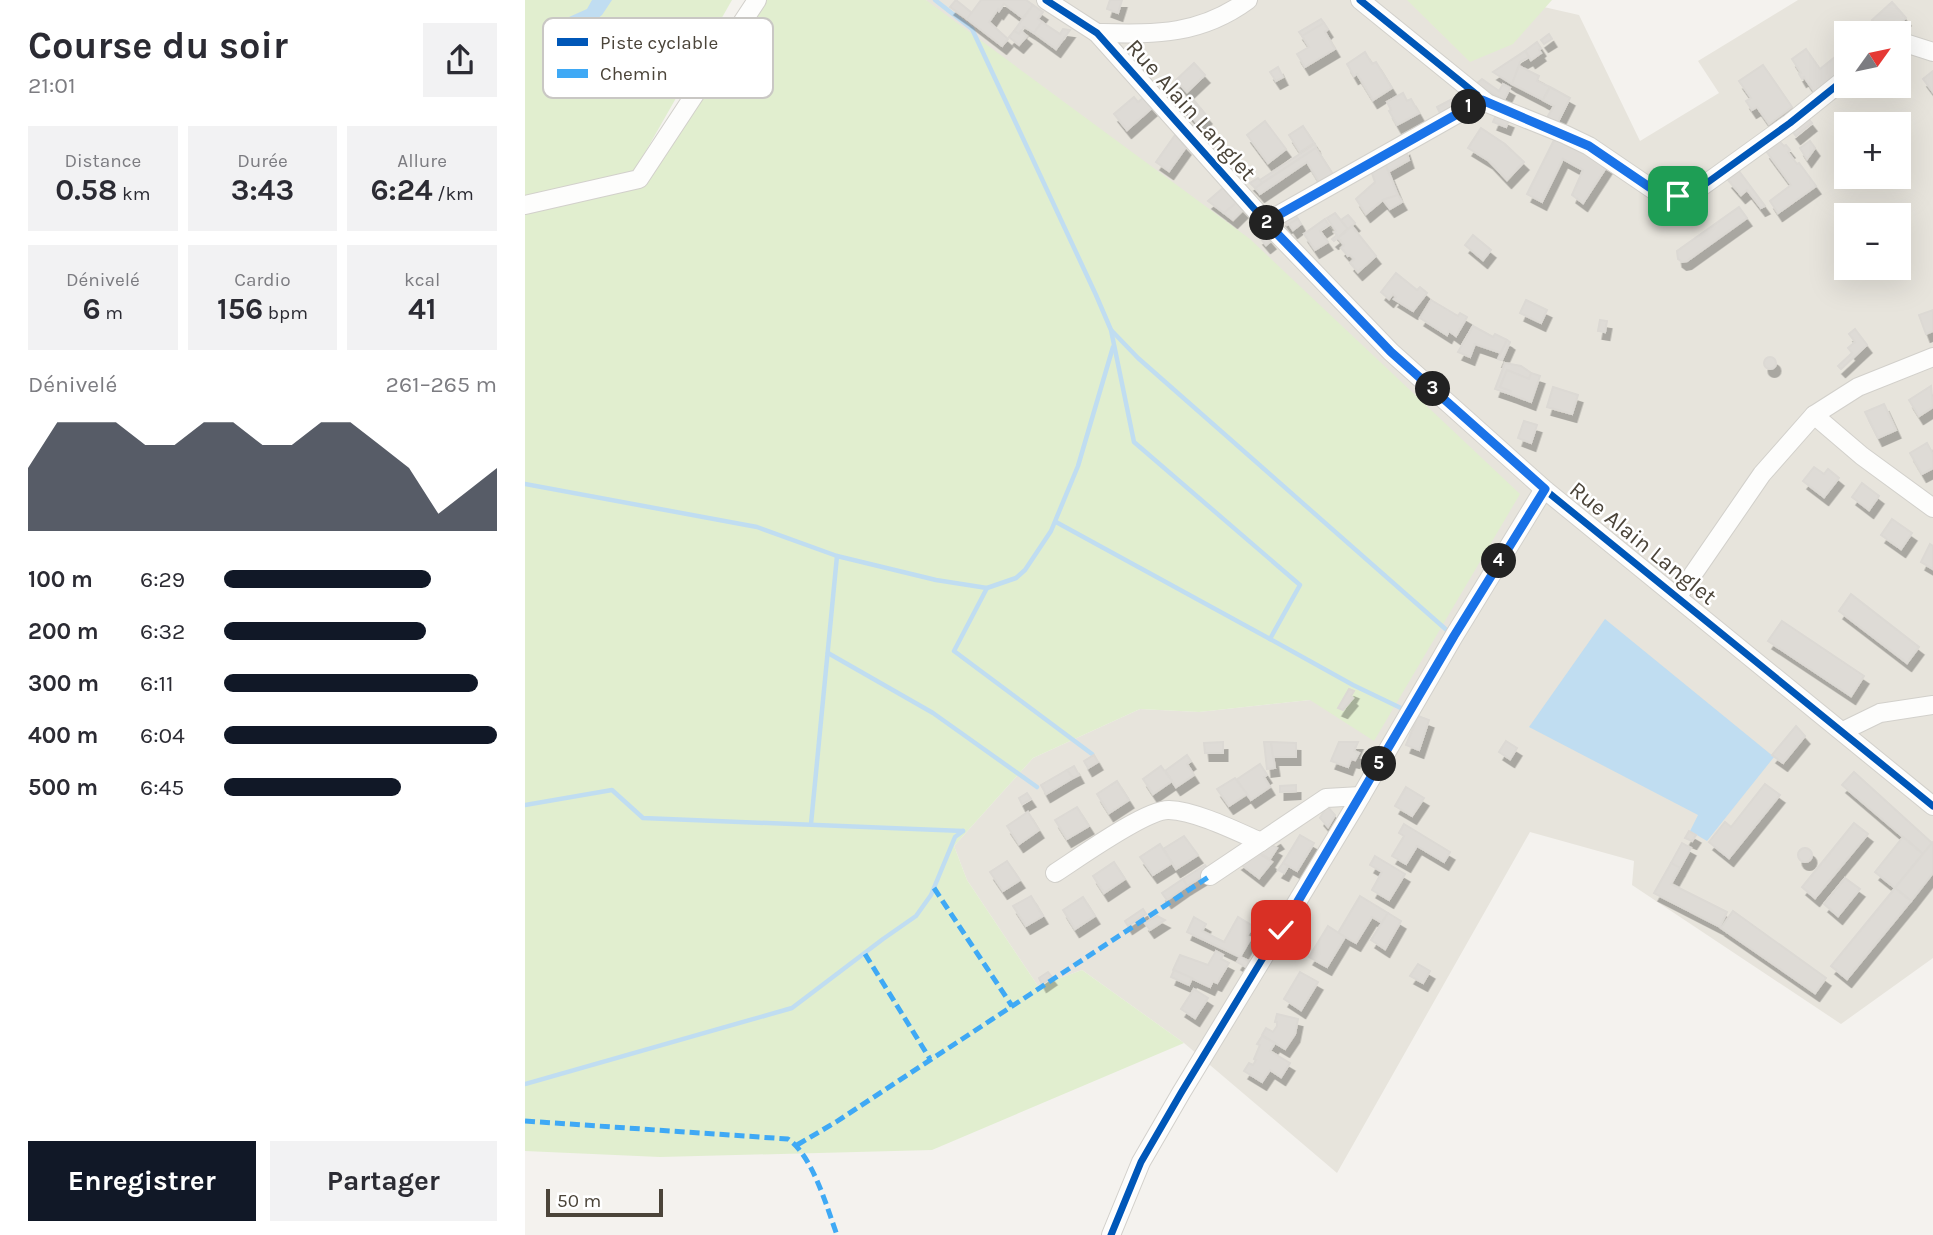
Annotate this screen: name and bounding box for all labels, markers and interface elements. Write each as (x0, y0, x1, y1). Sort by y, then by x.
legend (543, 18, 773, 98)
north arrow (1834, 21, 1911, 98)
map controls (1834, 21, 1911, 280)
text: Course du soir (28, 23, 288, 68)
button: share (423, 23, 497, 97)
text: Piste cyclable (600, 32, 718, 54)
street label: Rue Alain Langlet (1120, 34, 1262, 187)
text: Chemin (600, 63, 668, 85)
text: 21:01 (28, 72, 75, 99)
pin: 1 (1451, 90, 1487, 124)
text: 1 (1465, 95, 1472, 117)
button: + (1834, 112, 1911, 189)
text: Distance (64, 150, 141, 172)
text: Durée (237, 150, 288, 172)
text: Allure (397, 150, 447, 172)
pin (1648, 166, 1708, 226)
text: 0.58 (55, 172, 117, 208)
text: 3:43 (231, 172, 294, 208)
text: 6:24 (370, 172, 433, 208)
icon: arrive (1659, 177, 1697, 215)
text: km (117, 183, 150, 205)
text: /km (433, 183, 474, 205)
button: − (1834, 203, 1911, 280)
pin: 2 (1249, 206, 1285, 241)
text: 2 (1261, 211, 1272, 233)
text: Dénivelé (66, 269, 140, 291)
text: Cardio (234, 269, 291, 291)
text: kcal (404, 269, 440, 291)
text: 6 (83, 291, 101, 327)
text: 156 (217, 291, 263, 327)
text: 41 (408, 291, 436, 327)
text: m (101, 302, 123, 324)
text: bpm (263, 302, 308, 324)
text: Dénivelé (28, 371, 117, 398)
text: 261–265 m (386, 371, 497, 398)
pin: 3 (1415, 372, 1451, 406)
text: 3 (1427, 377, 1438, 399)
street label: Rue Alain Langlet (1564, 476, 1722, 611)
pin: 4 (1481, 544, 1517, 578)
text: 4 (1493, 549, 1504, 571)
text: 100 m (28, 566, 93, 593)
text: 6:29 (140, 566, 185, 593)
text: 200 m (28, 618, 99, 645)
text: 6:32 (140, 618, 185, 645)
text: 300 m (28, 670, 99, 697)
text: 6:11 (140, 670, 174, 697)
text: 400 m (28, 722, 98, 749)
text: 6:04 (140, 722, 185, 749)
pin: 5 (1361, 746, 1397, 782)
text: 5 (1373, 752, 1384, 774)
text: 500 m (28, 774, 98, 801)
text: 6:45 (140, 774, 184, 801)
pin (1251, 900, 1311, 960)
icon: check (1262, 911, 1300, 949)
button: Enregistrer (28, 1141, 256, 1221)
button: Partager (270, 1141, 497, 1221)
scale bar (546, 1186, 663, 1218)
text: 50 m (557, 1190, 601, 1212)

